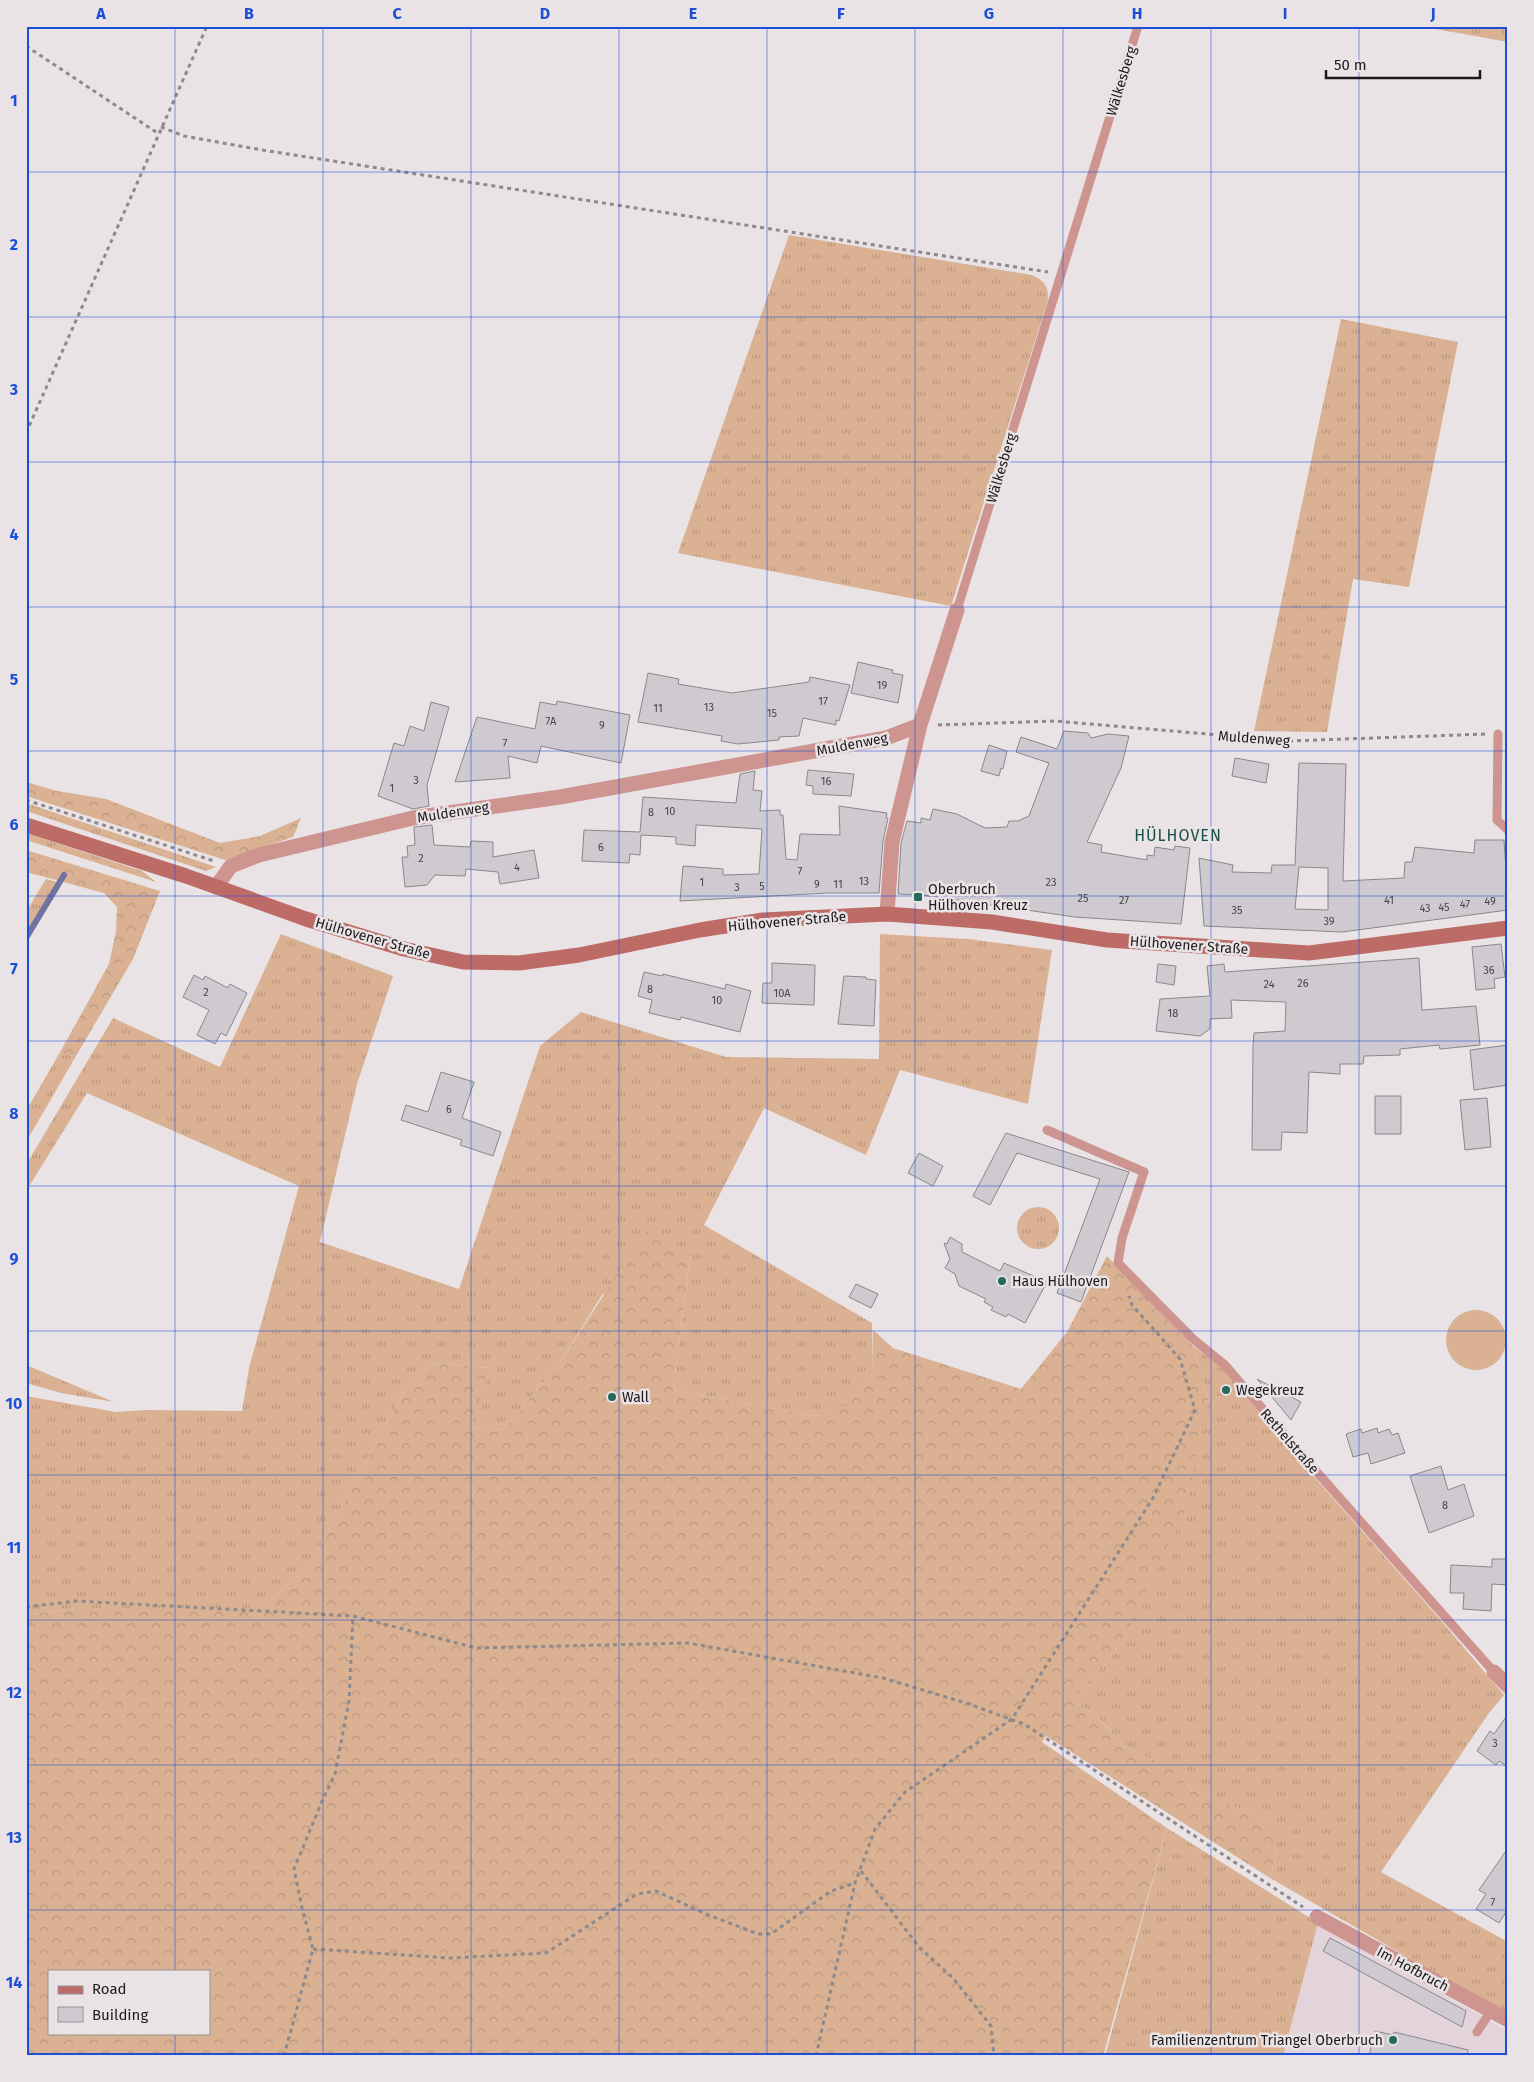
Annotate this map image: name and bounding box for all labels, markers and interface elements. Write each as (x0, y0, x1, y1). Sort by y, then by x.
text: A (95, 4, 106, 23)
text: B (244, 4, 254, 23)
text: C (392, 4, 402, 23)
text: D (540, 4, 550, 23)
text: E (689, 4, 697, 23)
text: F (837, 4, 845, 23)
text: G (984, 4, 994, 23)
text: H (1132, 4, 1142, 23)
text: I (1283, 4, 1287, 23)
text: J (1429, 4, 1436, 23)
street label: Wälkesberg (1103, 43, 1140, 118)
scale bar (1326, 48, 1480, 80)
text: 50 m (1334, 56, 1367, 74)
text: 1 (10, 91, 18, 110)
text: 2 (10, 235, 18, 254)
text: 3 (9, 380, 18, 399)
street label: Wälkesberg (983, 430, 1020, 505)
text: 4 (9, 525, 19, 544)
text: 5 (10, 670, 19, 689)
house number: 19 (877, 679, 887, 692)
house number: 17 (818, 695, 828, 708)
house number: 13 (704, 701, 714, 714)
house number: 11 (653, 702, 663, 715)
house number: 15 (767, 707, 778, 720)
house number: 7A (546, 715, 557, 728)
house number: 9 (599, 719, 605, 732)
street label: Muldenweg (1217, 728, 1291, 750)
street label: Muldenweg (815, 729, 890, 760)
house number: 7 (503, 737, 508, 750)
house number: 3 (413, 774, 419, 787)
house number: 16 (821, 775, 831, 788)
house number: 1 (390, 782, 394, 795)
street label: Muldenweg (416, 798, 491, 827)
house number: 10 (665, 805, 675, 818)
house number: 8 (648, 806, 654, 819)
text: 6 (9, 815, 19, 834)
district label: HÜLHOVEN (1134, 826, 1222, 845)
house number: 6 (598, 841, 604, 854)
house number: 2 (418, 852, 424, 865)
house number: 4 (514, 861, 520, 874)
house number: 7 (798, 865, 803, 878)
house number: 13 (859, 875, 869, 888)
house number: 1 (700, 876, 704, 889)
house number: 23 (1046, 876, 1056, 889)
house number: 9 (814, 878, 820, 891)
house number: 11 (833, 878, 843, 891)
house number: 5 (759, 880, 765, 893)
house number: 3 (734, 881, 740, 894)
place label: Oberbruch Hülhoven Kreuz (928, 881, 1028, 914)
marker: Oberbruch Hülhoven Kreuz (912, 891, 924, 903)
house number: 25 (1078, 892, 1089, 905)
house number: 27 (1119, 894, 1129, 907)
house number: 41 (1384, 894, 1394, 907)
house number: 49 (1484, 895, 1496, 908)
house number: 47 (1460, 898, 1470, 911)
house number: 45 (1438, 901, 1450, 914)
house number: 43 (1419, 902, 1431, 915)
house number: 35 (1232, 904, 1243, 917)
street label: Hülhovener Straße (727, 908, 847, 935)
street label: Hülhovener Straße (313, 914, 432, 963)
house number: 39 (1323, 915, 1335, 928)
street label: Hülhovener Straße (1129, 933, 1249, 958)
text: 7 (10, 959, 18, 978)
house number: 36 (1483, 964, 1495, 977)
house number: 26 (1297, 977, 1309, 990)
house number: 24 (1264, 978, 1275, 991)
house number: 8 (647, 983, 653, 996)
house number: 2 (203, 986, 209, 999)
house number: 10A (773, 987, 791, 1000)
house number: 10 (712, 994, 722, 1007)
house number: 18 (1168, 1007, 1178, 1020)
house number: 6 (446, 1103, 452, 1116)
text: 8 (9, 1104, 19, 1123)
text: 9 (10, 1249, 19, 1268)
place label: Haus Hülhoven (1012, 1273, 1108, 1290)
marker: Haus Hülhoven (996, 1275, 1008, 1287)
place label: Wegekreuz (1236, 1382, 1304, 1399)
marker: Wegekreuz (1220, 1384, 1232, 1396)
place label: Wall (622, 1389, 649, 1406)
marker: Wall (606, 1391, 618, 1403)
text: 10 (6, 1394, 22, 1413)
street label: Rethelstraße (1257, 1405, 1323, 1477)
house number: 8 (1442, 1499, 1448, 1512)
text: 11 (7, 1538, 21, 1557)
text: 12 (6, 1683, 22, 1702)
house number: 3 (1492, 1737, 1498, 1750)
text: 13 (6, 1828, 22, 1847)
house number: 7 (1491, 1896, 1496, 1909)
street label: Im Hofbruch (1374, 1943, 1452, 1995)
legend (48, 1970, 210, 2034)
text: 14 (6, 1973, 22, 1992)
text: Road (92, 1980, 127, 1998)
text: Building (92, 2006, 148, 2024)
place label: Familienzentrum Triangel Oberbruch (1151, 2032, 1383, 2049)
marker: Familienzentrum Triangel Oberbruch (1387, 2034, 1399, 2046)

